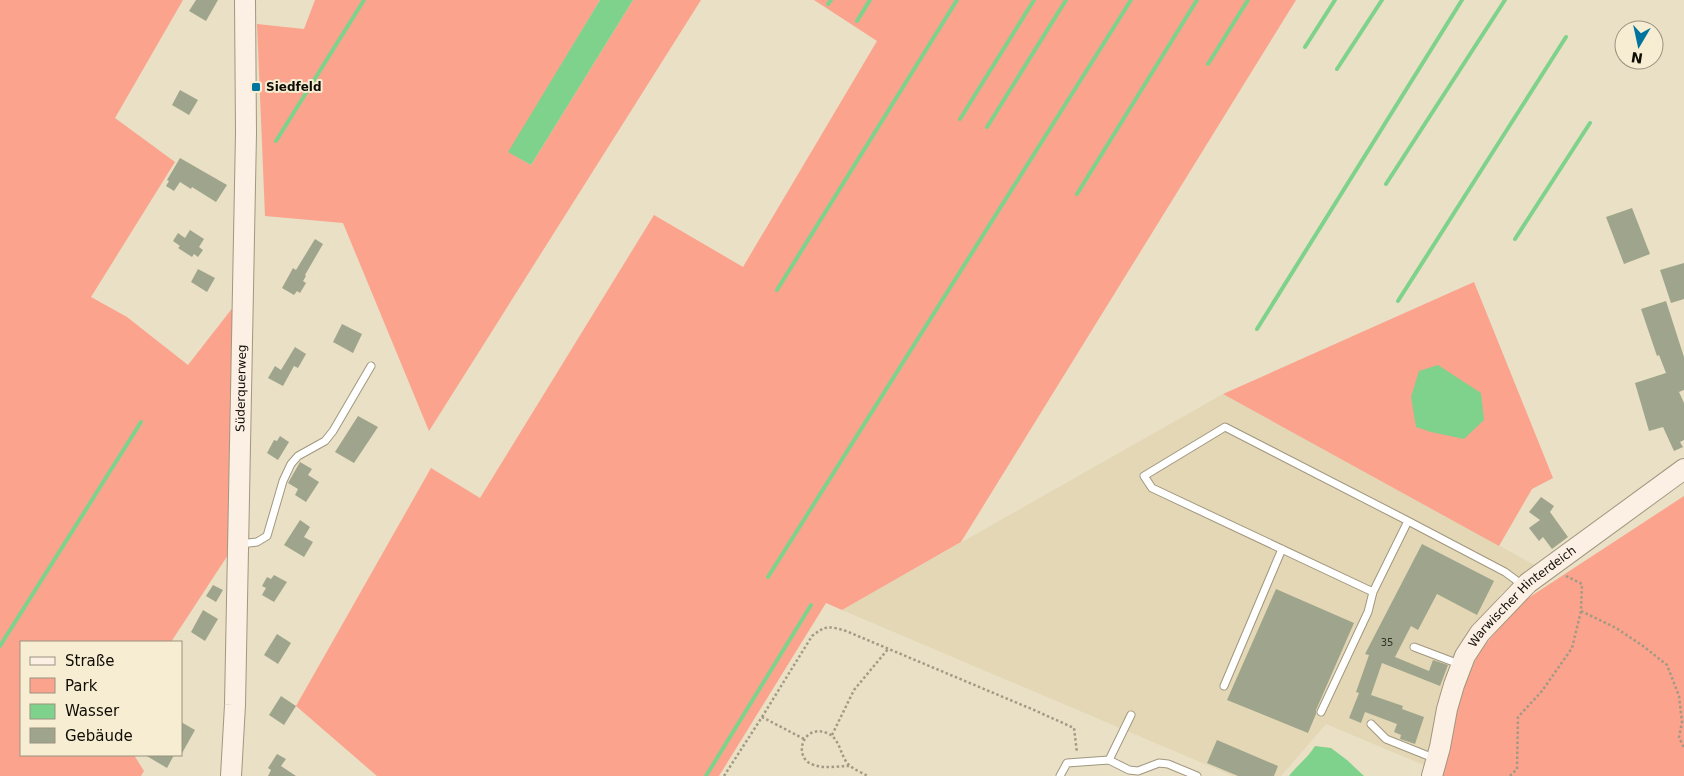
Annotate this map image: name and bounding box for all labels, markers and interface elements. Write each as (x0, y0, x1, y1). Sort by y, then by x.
north arrow (1614, 20, 1664, 70)
text: N (1630, 49, 1644, 67)
place label: Siedfeld (266, 80, 322, 94)
marker: Siedfeld (250, 81, 262, 93)
street label: Süderquerweg (233, 344, 249, 432)
street label: Warwischer Hinterdeich (1466, 543, 1579, 650)
house number: 35 (1381, 637, 1393, 648)
legend (20, 641, 182, 756)
text: Straße (65, 652, 114, 670)
text: Park (65, 677, 98, 695)
text: Wasser (65, 702, 120, 720)
text: Gebäude (65, 727, 133, 745)

